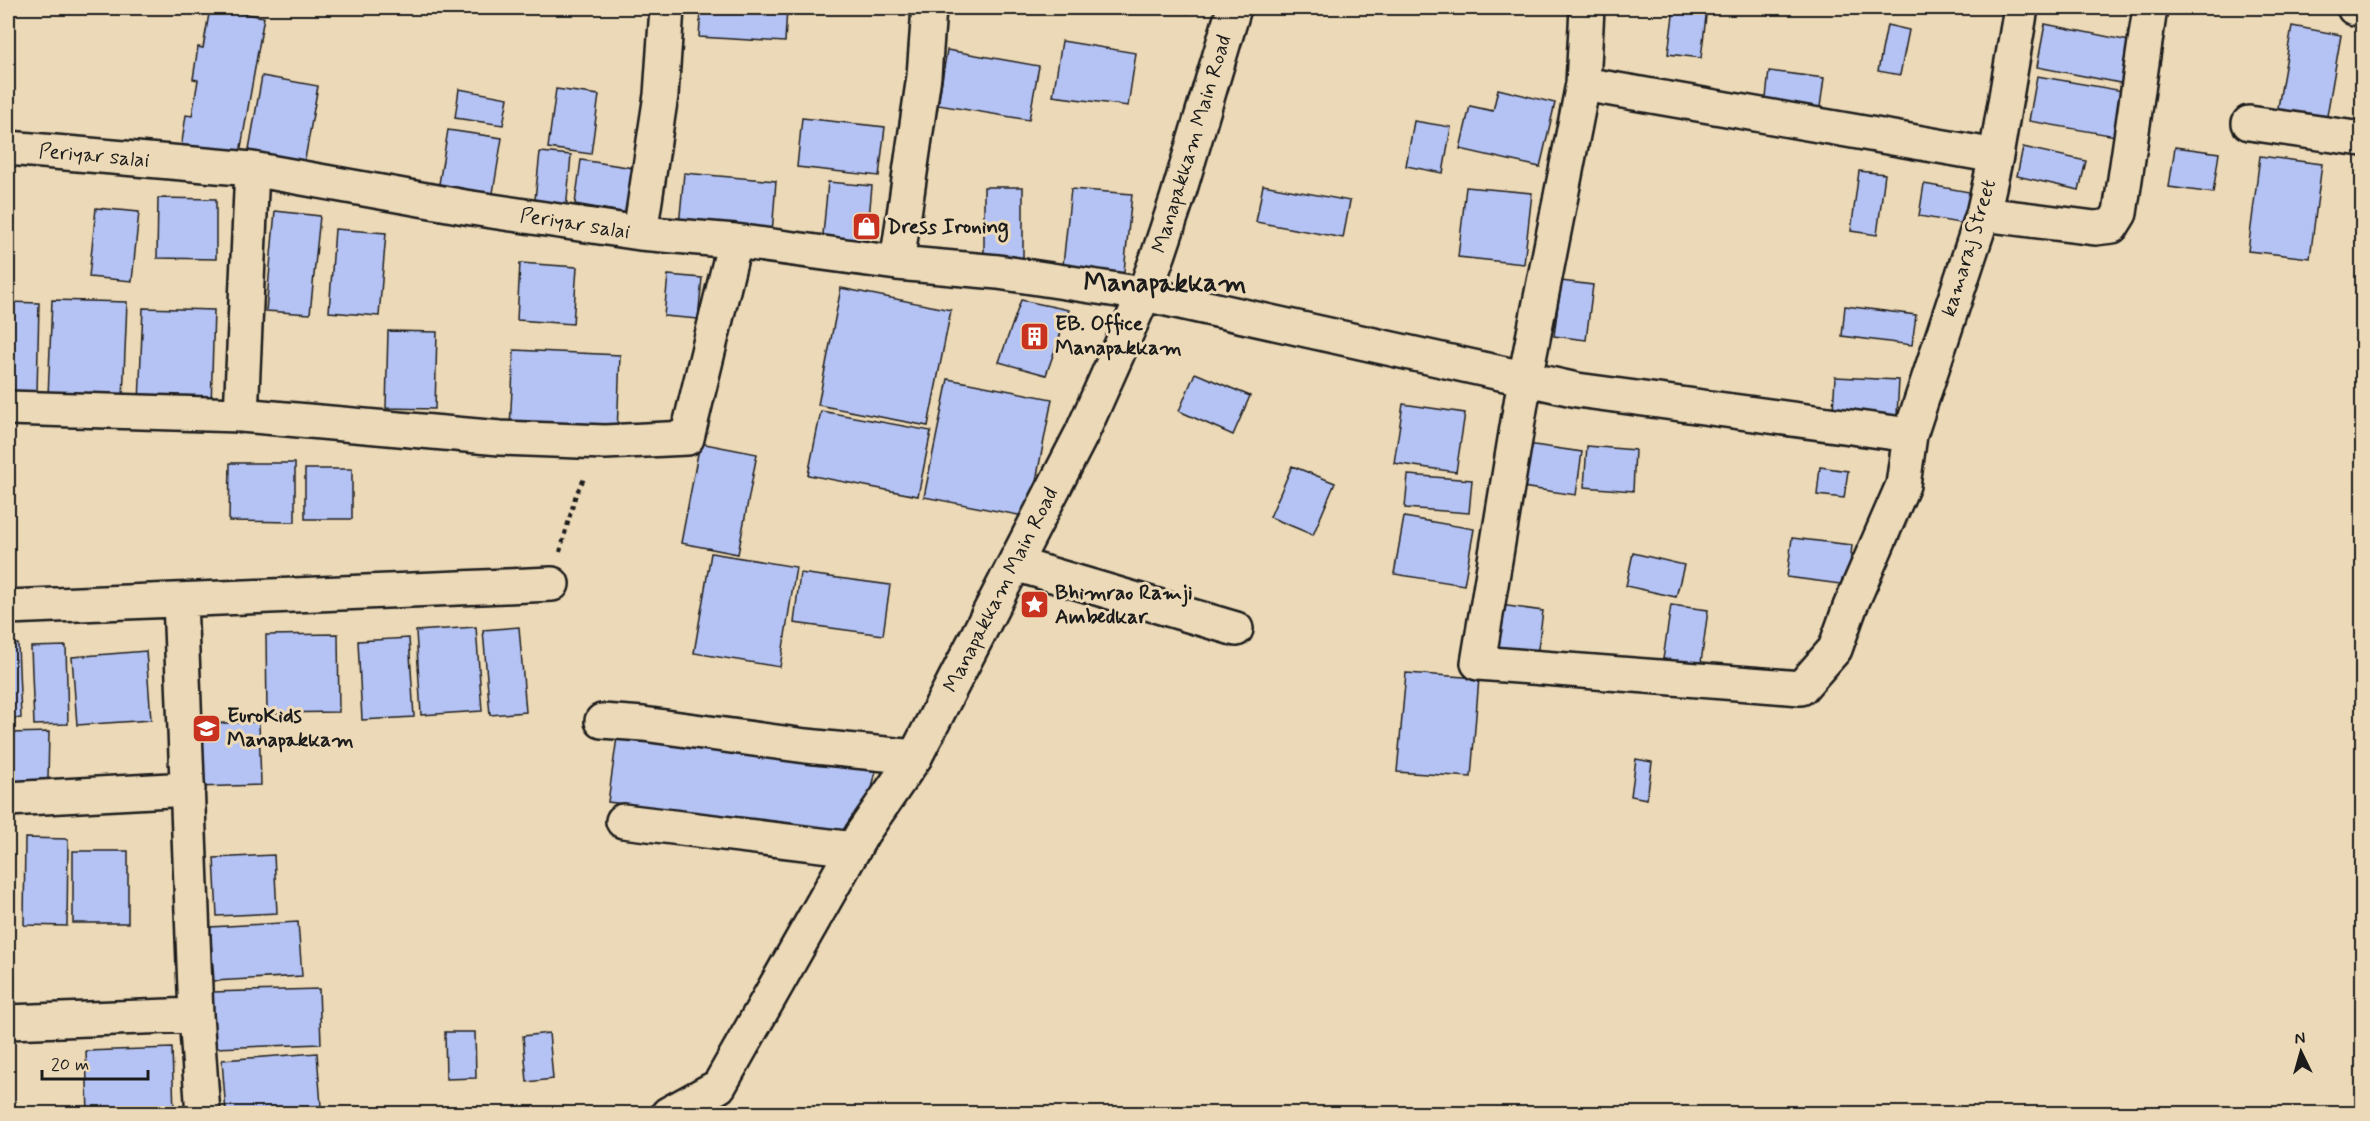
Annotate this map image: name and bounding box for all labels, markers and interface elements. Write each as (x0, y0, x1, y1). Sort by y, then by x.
street label: Manapakkam Main Road (1145, 31, 1239, 257)
street label: Periyar salai (38, 137, 151, 175)
street label: kamaraj Street (1935, 176, 2003, 320)
street label: Periyar salai (518, 201, 632, 247)
shop icon: Dress Ironing (850, 211, 882, 243)
place label: Dress Ironing (887, 213, 1009, 243)
district label: Manapakkam (1084, 266, 1246, 301)
place label: EB. Office Manapakkam (1055, 310, 1182, 362)
building icon: EB. Office Manapakkam (1018, 320, 1050, 352)
street label: Manapakkam Main Road (937, 483, 1065, 697)
place label: Bhimrao Ramji Ambedkar (1055, 579, 1193, 631)
place icon: Bhimrao Ramji Ambedkar (1018, 589, 1050, 621)
place label: EuroKids Manapakkam (227, 702, 354, 754)
school or university icon: EuroKids Manapakkam (190, 712, 222, 744)
north arrow (2271, 1022, 2331, 1082)
text: N (2294, 1028, 2306, 1049)
scale bar (42, 1043, 148, 1081)
text: 20 m (51, 1053, 89, 1077)

